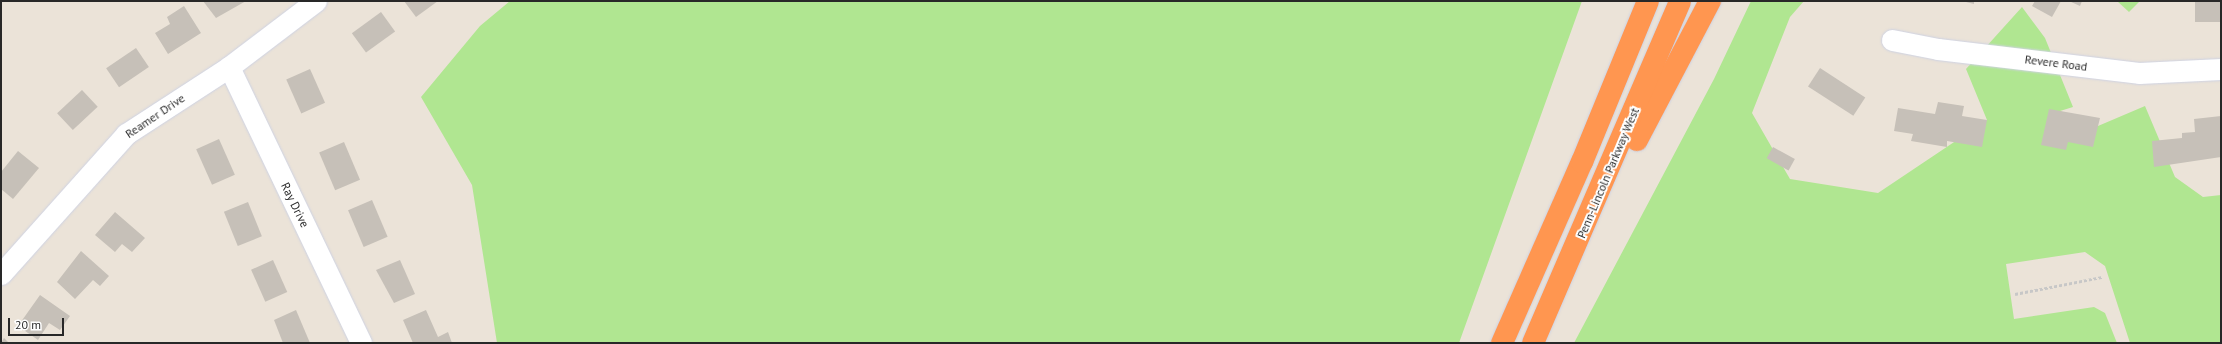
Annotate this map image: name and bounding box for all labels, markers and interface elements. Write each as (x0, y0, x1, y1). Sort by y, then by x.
street label: Revere Road (2024, 52, 2088, 74)
street label: Reamer Drive (123, 91, 187, 141)
street label: Penn-Lincoln Parkway West (1574, 105, 1642, 241)
street label: Ray Drive (278, 180, 312, 230)
scale bar (10, 310, 66, 336)
text: 20 m (15, 317, 41, 332)

